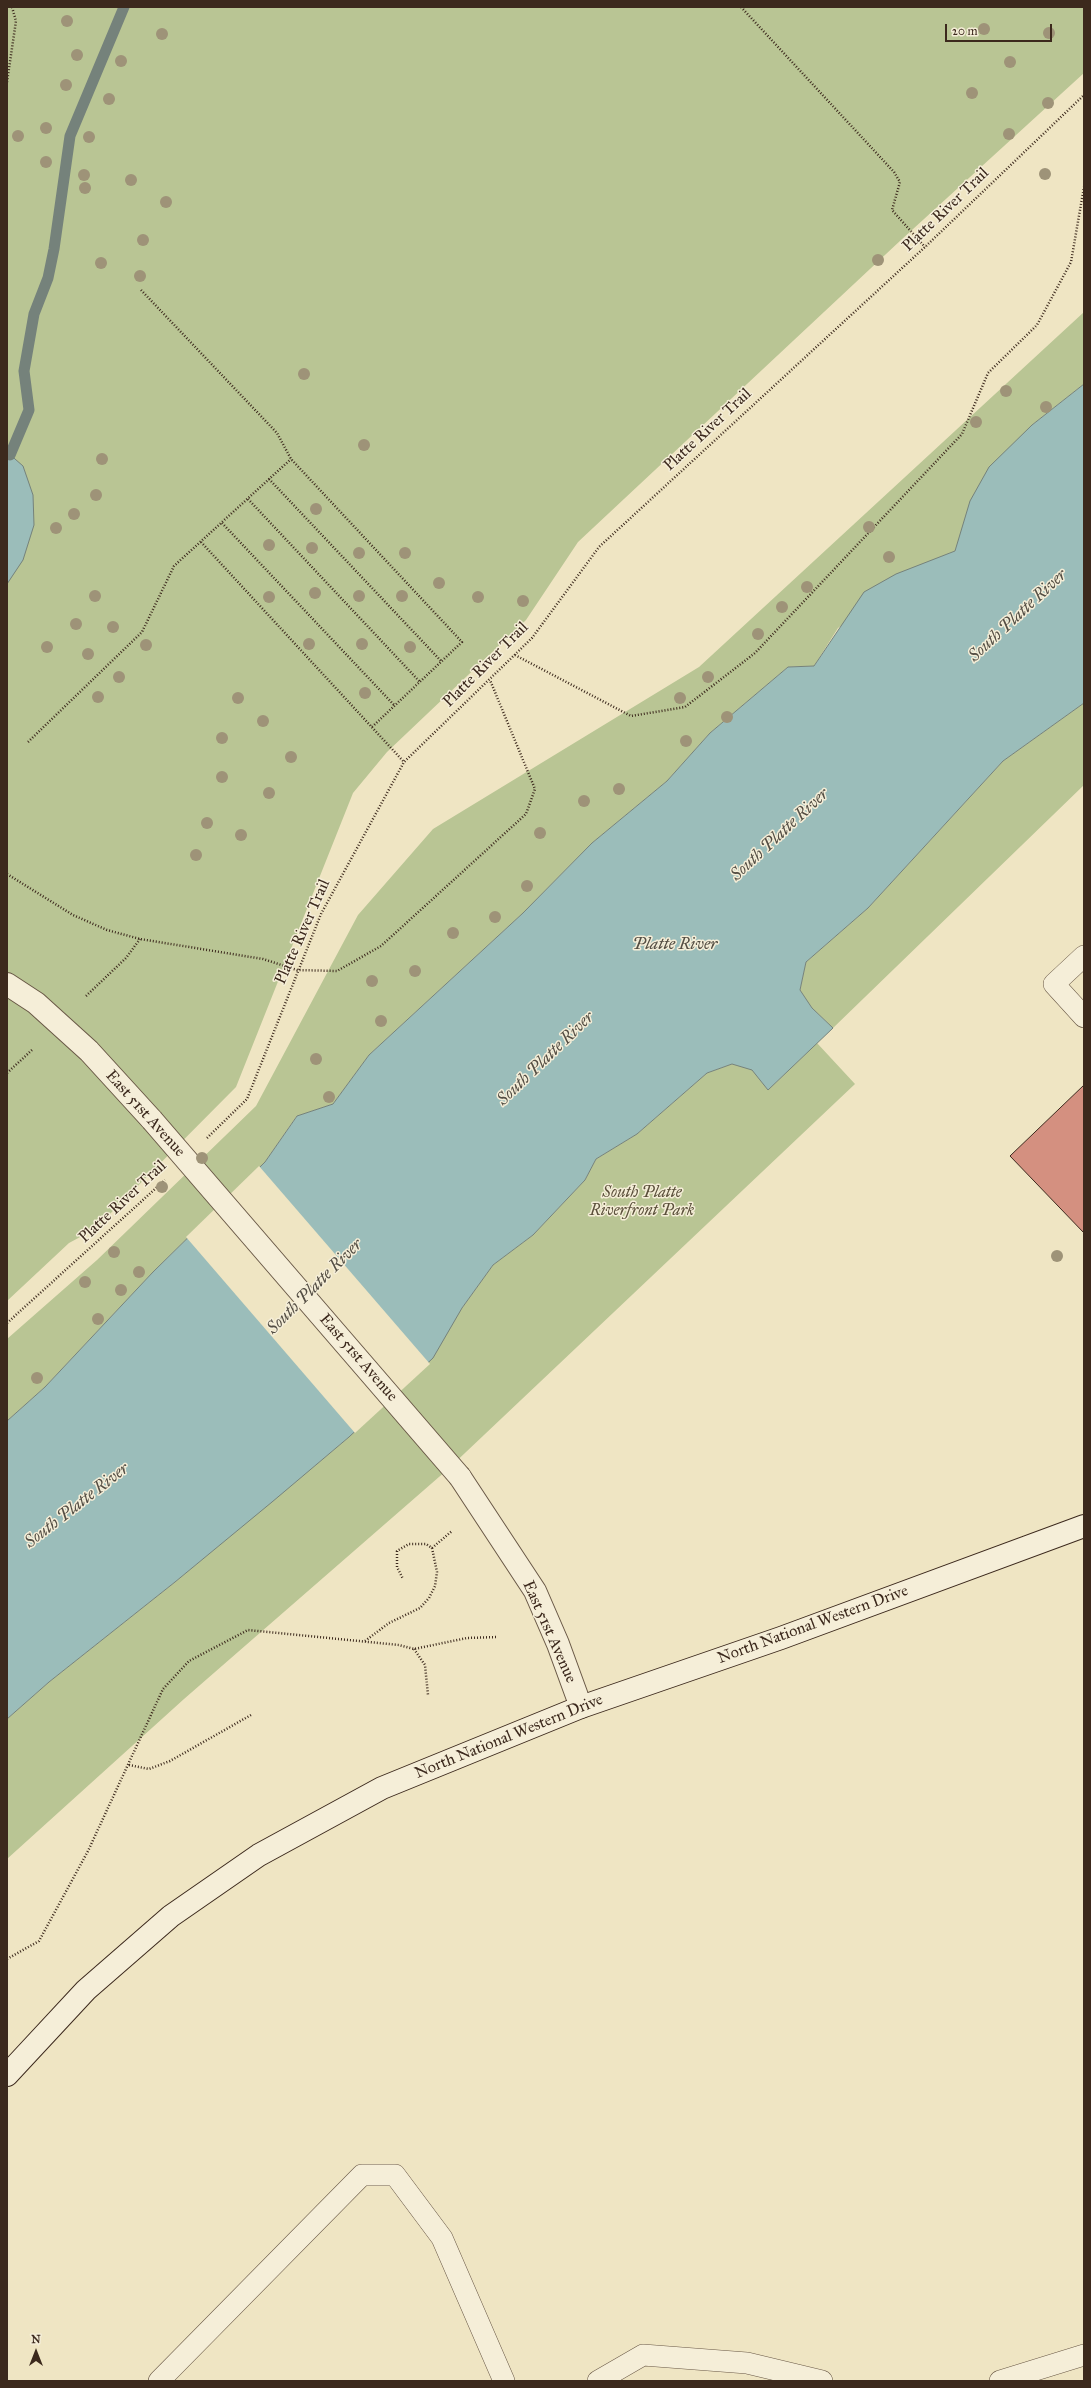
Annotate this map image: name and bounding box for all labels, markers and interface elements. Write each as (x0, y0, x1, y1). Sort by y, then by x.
scale bar (947, 16, 1054, 42)
text: 20 m (952, 24, 978, 38)
street label: Platte River Trail (899, 164, 993, 256)
street label: Platte River Trail (660, 385, 756, 475)
water label: South Platte River (965, 565, 1071, 667)
street label: Platte River Trail (439, 618, 533, 712)
water label: South Platte River (727, 784, 833, 886)
street label: Platte River Trail (271, 877, 335, 987)
water label: Platte River (633, 935, 717, 955)
water label: South Platte River (493, 1008, 599, 1110)
street label: East 51st Avenue (101, 1067, 189, 1161)
street label: Platte River Trail (75, 1157, 171, 1247)
park label: South Platte Riverfront Park (590, 1183, 694, 1221)
water label: South Platte River (263, 1235, 367, 1339)
street label: East 51st Avenue (315, 1310, 401, 1406)
water label: South Platte River (21, 1459, 133, 1553)
street label: East 51st Avenue (518, 1578, 580, 1686)
street label: North National Western Drive (715, 1582, 911, 1668)
street label: North National Western Drive (412, 1690, 606, 1784)
north arrow (16, 2332, 56, 2372)
text: N (31, 2333, 41, 2346)

